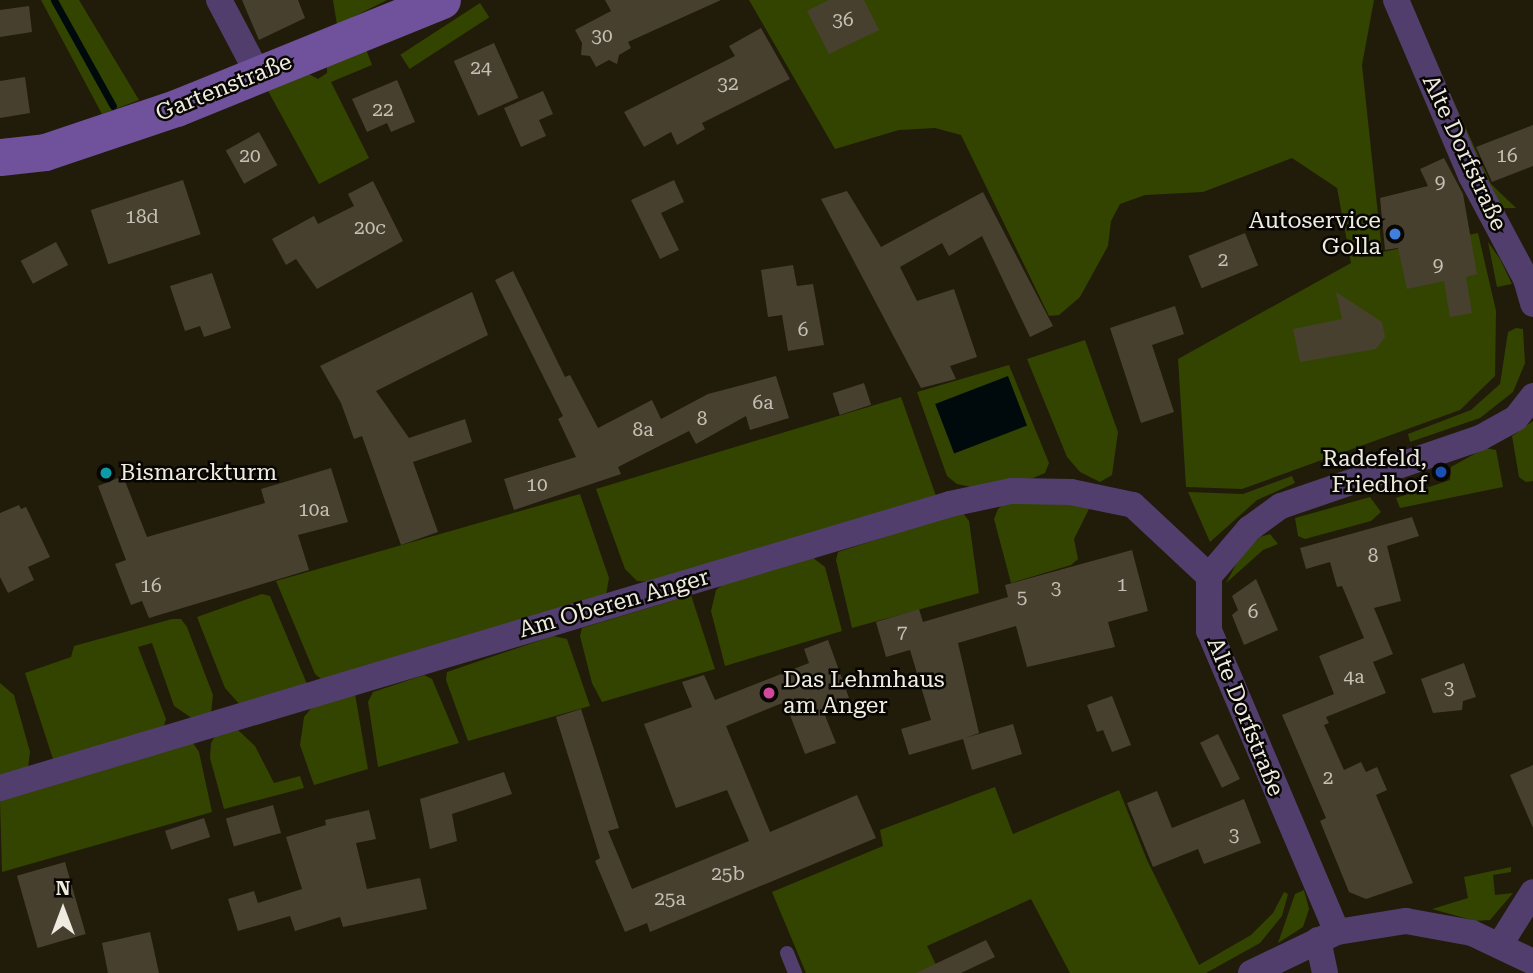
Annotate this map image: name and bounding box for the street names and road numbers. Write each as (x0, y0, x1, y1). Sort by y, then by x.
street label: Gartenstraße (152, 48, 296, 128)
street label: Alte Dorfstraße (1416, 71, 1512, 235)
street label: Am Oberen Anger (516, 564, 712, 644)
street label: Alte Dorfstraße (1201, 634, 1289, 800)

